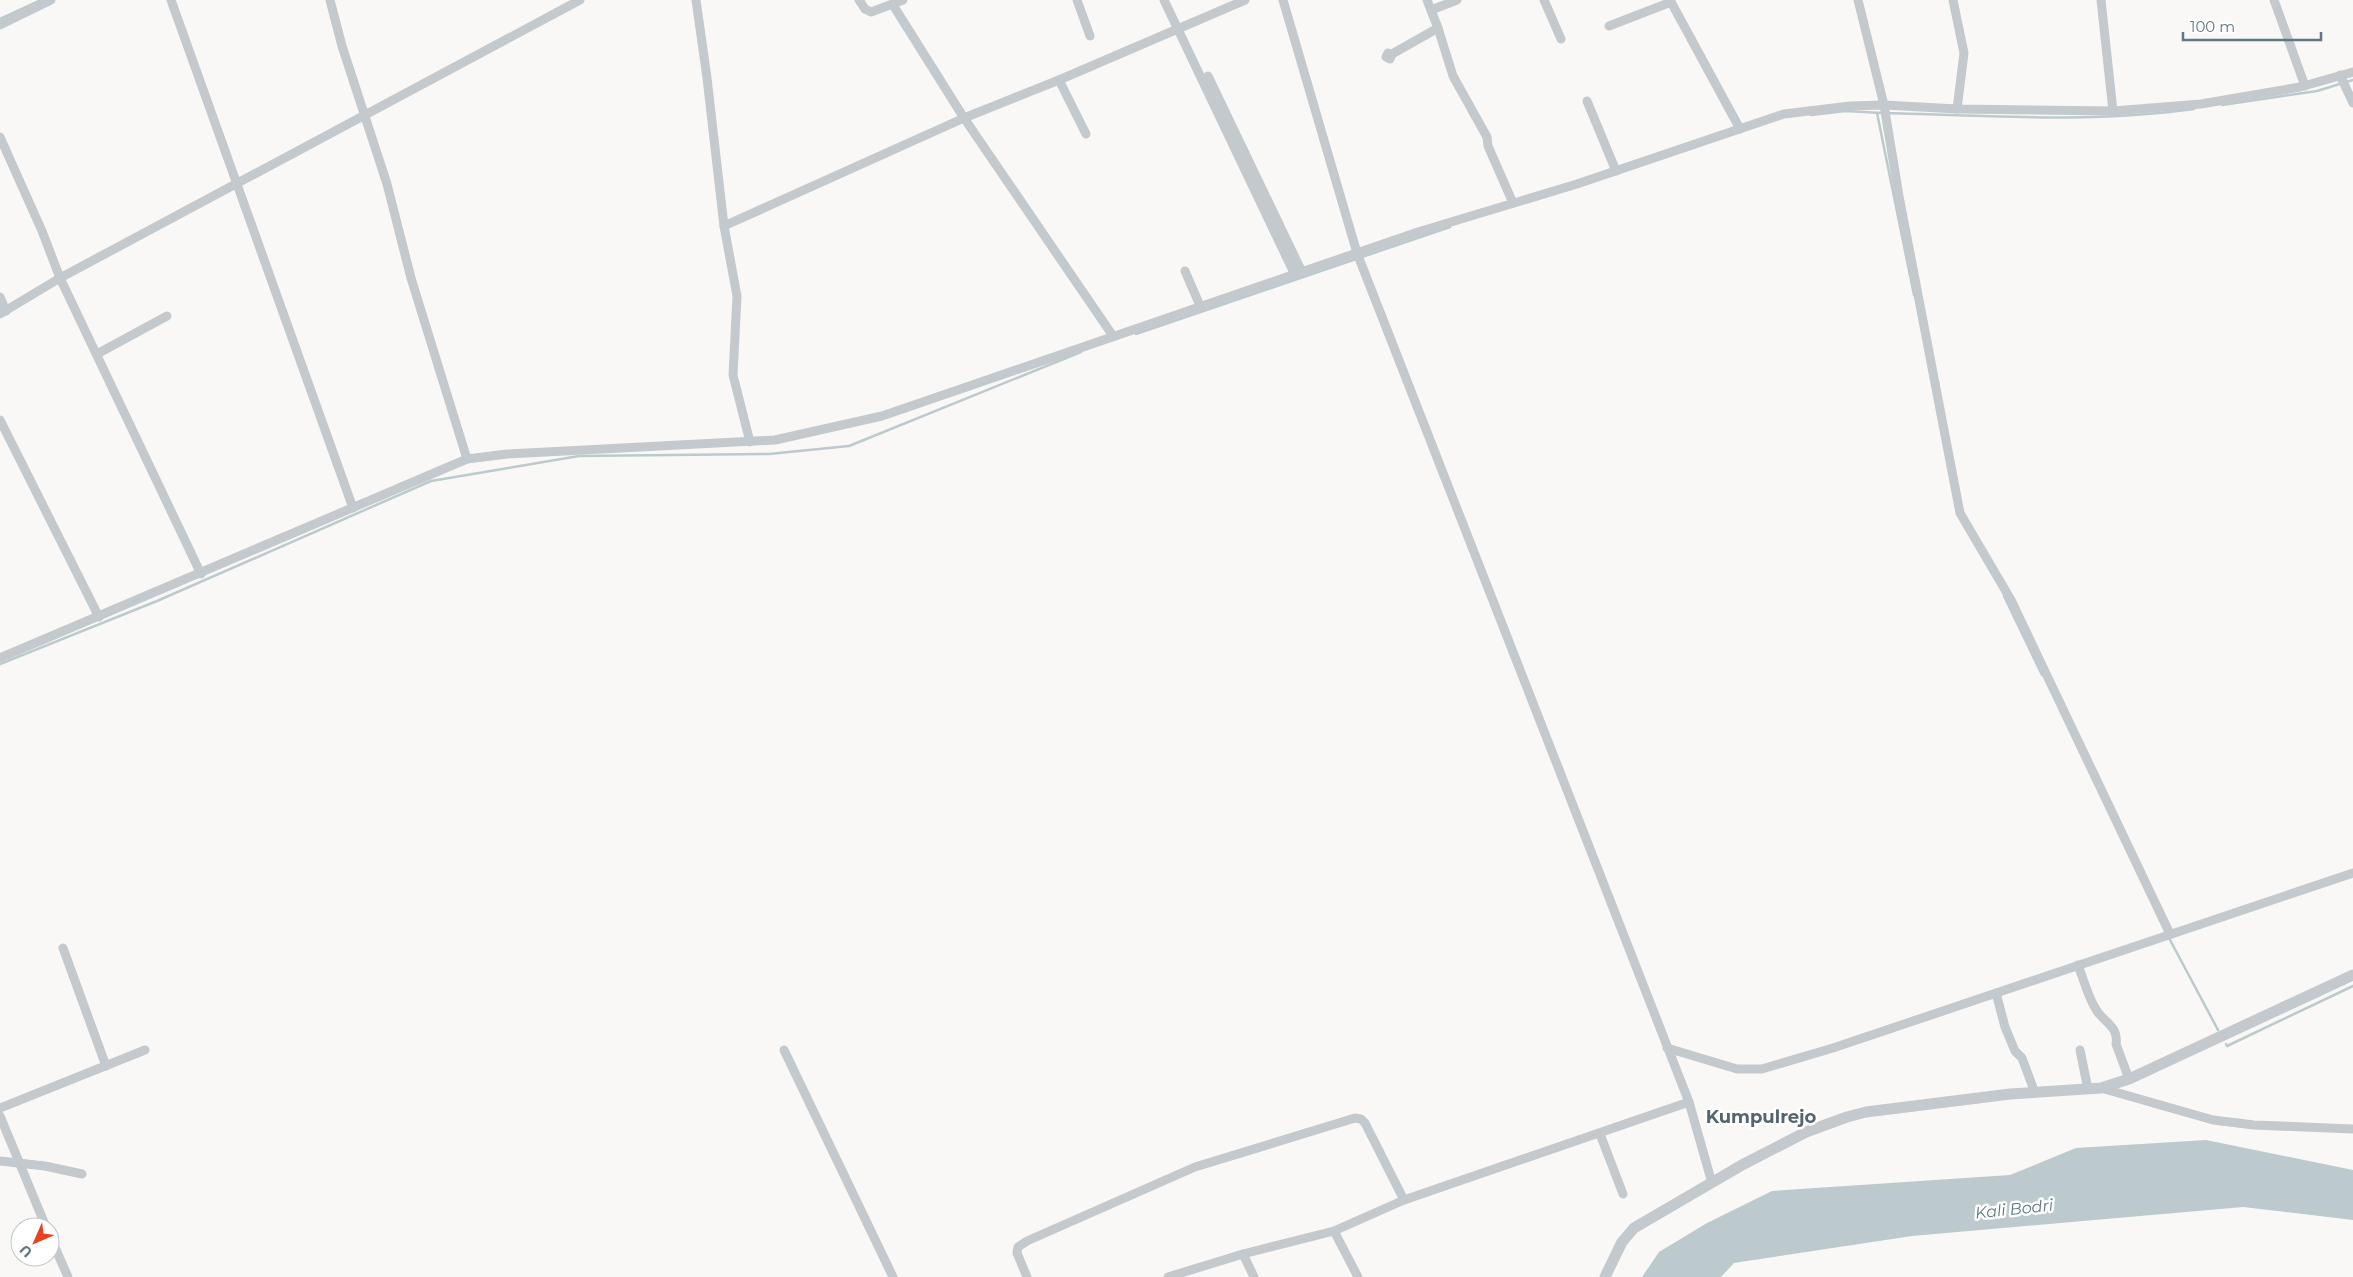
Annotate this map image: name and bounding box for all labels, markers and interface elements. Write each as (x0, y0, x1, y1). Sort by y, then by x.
scale bar (2183, 10, 2320, 42)
text: 100 m (2190, 17, 2235, 36)
district label: Kumpulrejo (1706, 1106, 1817, 1128)
water label: Kali Bodri (1974, 1195, 2055, 1223)
north arrow (10, 1217, 60, 1267)
text: U (16, 1241, 36, 1261)

